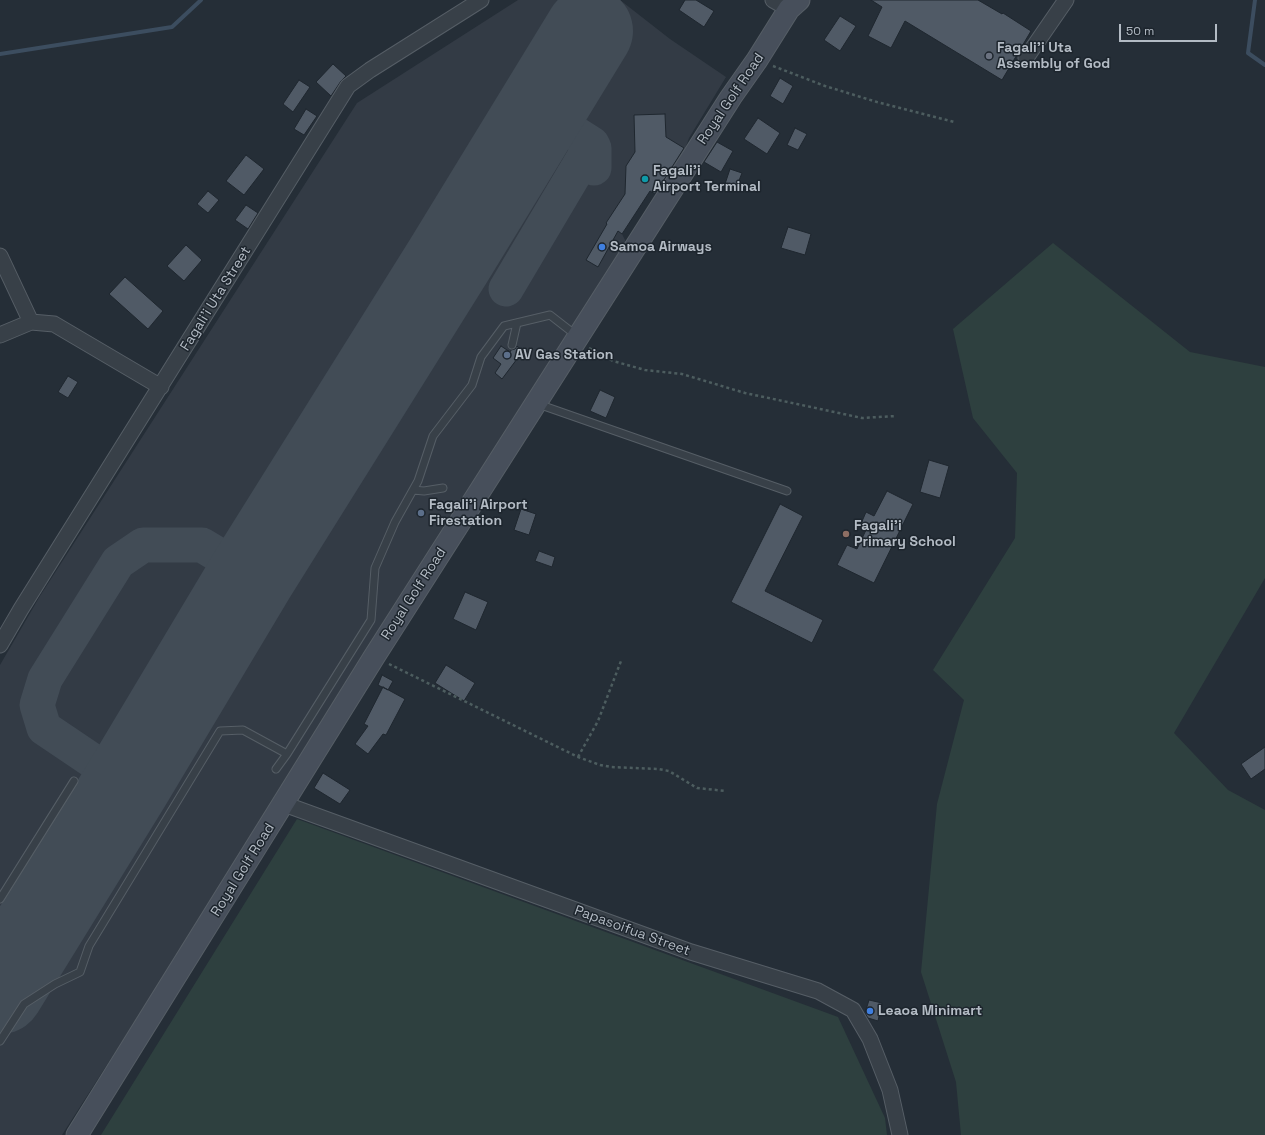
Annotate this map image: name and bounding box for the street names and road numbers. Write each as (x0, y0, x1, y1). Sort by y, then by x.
street label: Royal Golf Road (694, 50, 768, 148)
street label: Fagali'i Uta Street (177, 244, 255, 354)
street label: Royal Golf Road (378, 545, 450, 643)
street label: Royal Golf Road (208, 820, 278, 920)
street label: Papasoifua Street (572, 902, 692, 960)

